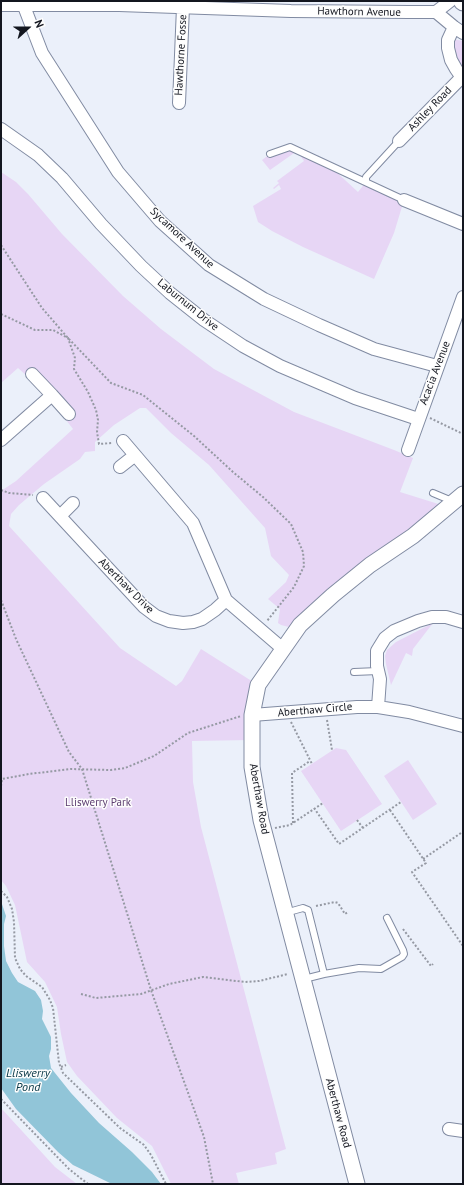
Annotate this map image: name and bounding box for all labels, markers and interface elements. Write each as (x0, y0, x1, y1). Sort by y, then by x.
street label: Hawthorn Avenue (317, 5, 401, 19)
north arrow (8, 8, 48, 48)
street label: Hawthorne Fosse (172, 14, 190, 96)
text: N (31, 18, 47, 30)
street label: Ashley Road (405, 84, 455, 134)
street label: Sycamore Avenue (147, 205, 217, 271)
street label: Laburnum Drive (155, 276, 221, 334)
street label: Acacia Avenue (417, 339, 453, 407)
street label: Aberthaw Drive (96, 556, 156, 616)
street label: Aberthaw Circle (277, 700, 353, 720)
street label: Aberthaw Road (246, 763, 272, 835)
park label: Lliswerry Park (65, 796, 131, 810)
water label: Lliswerry Pond (6, 1067, 50, 1095)
street label: Aberthaw Road (322, 1077, 354, 1149)

